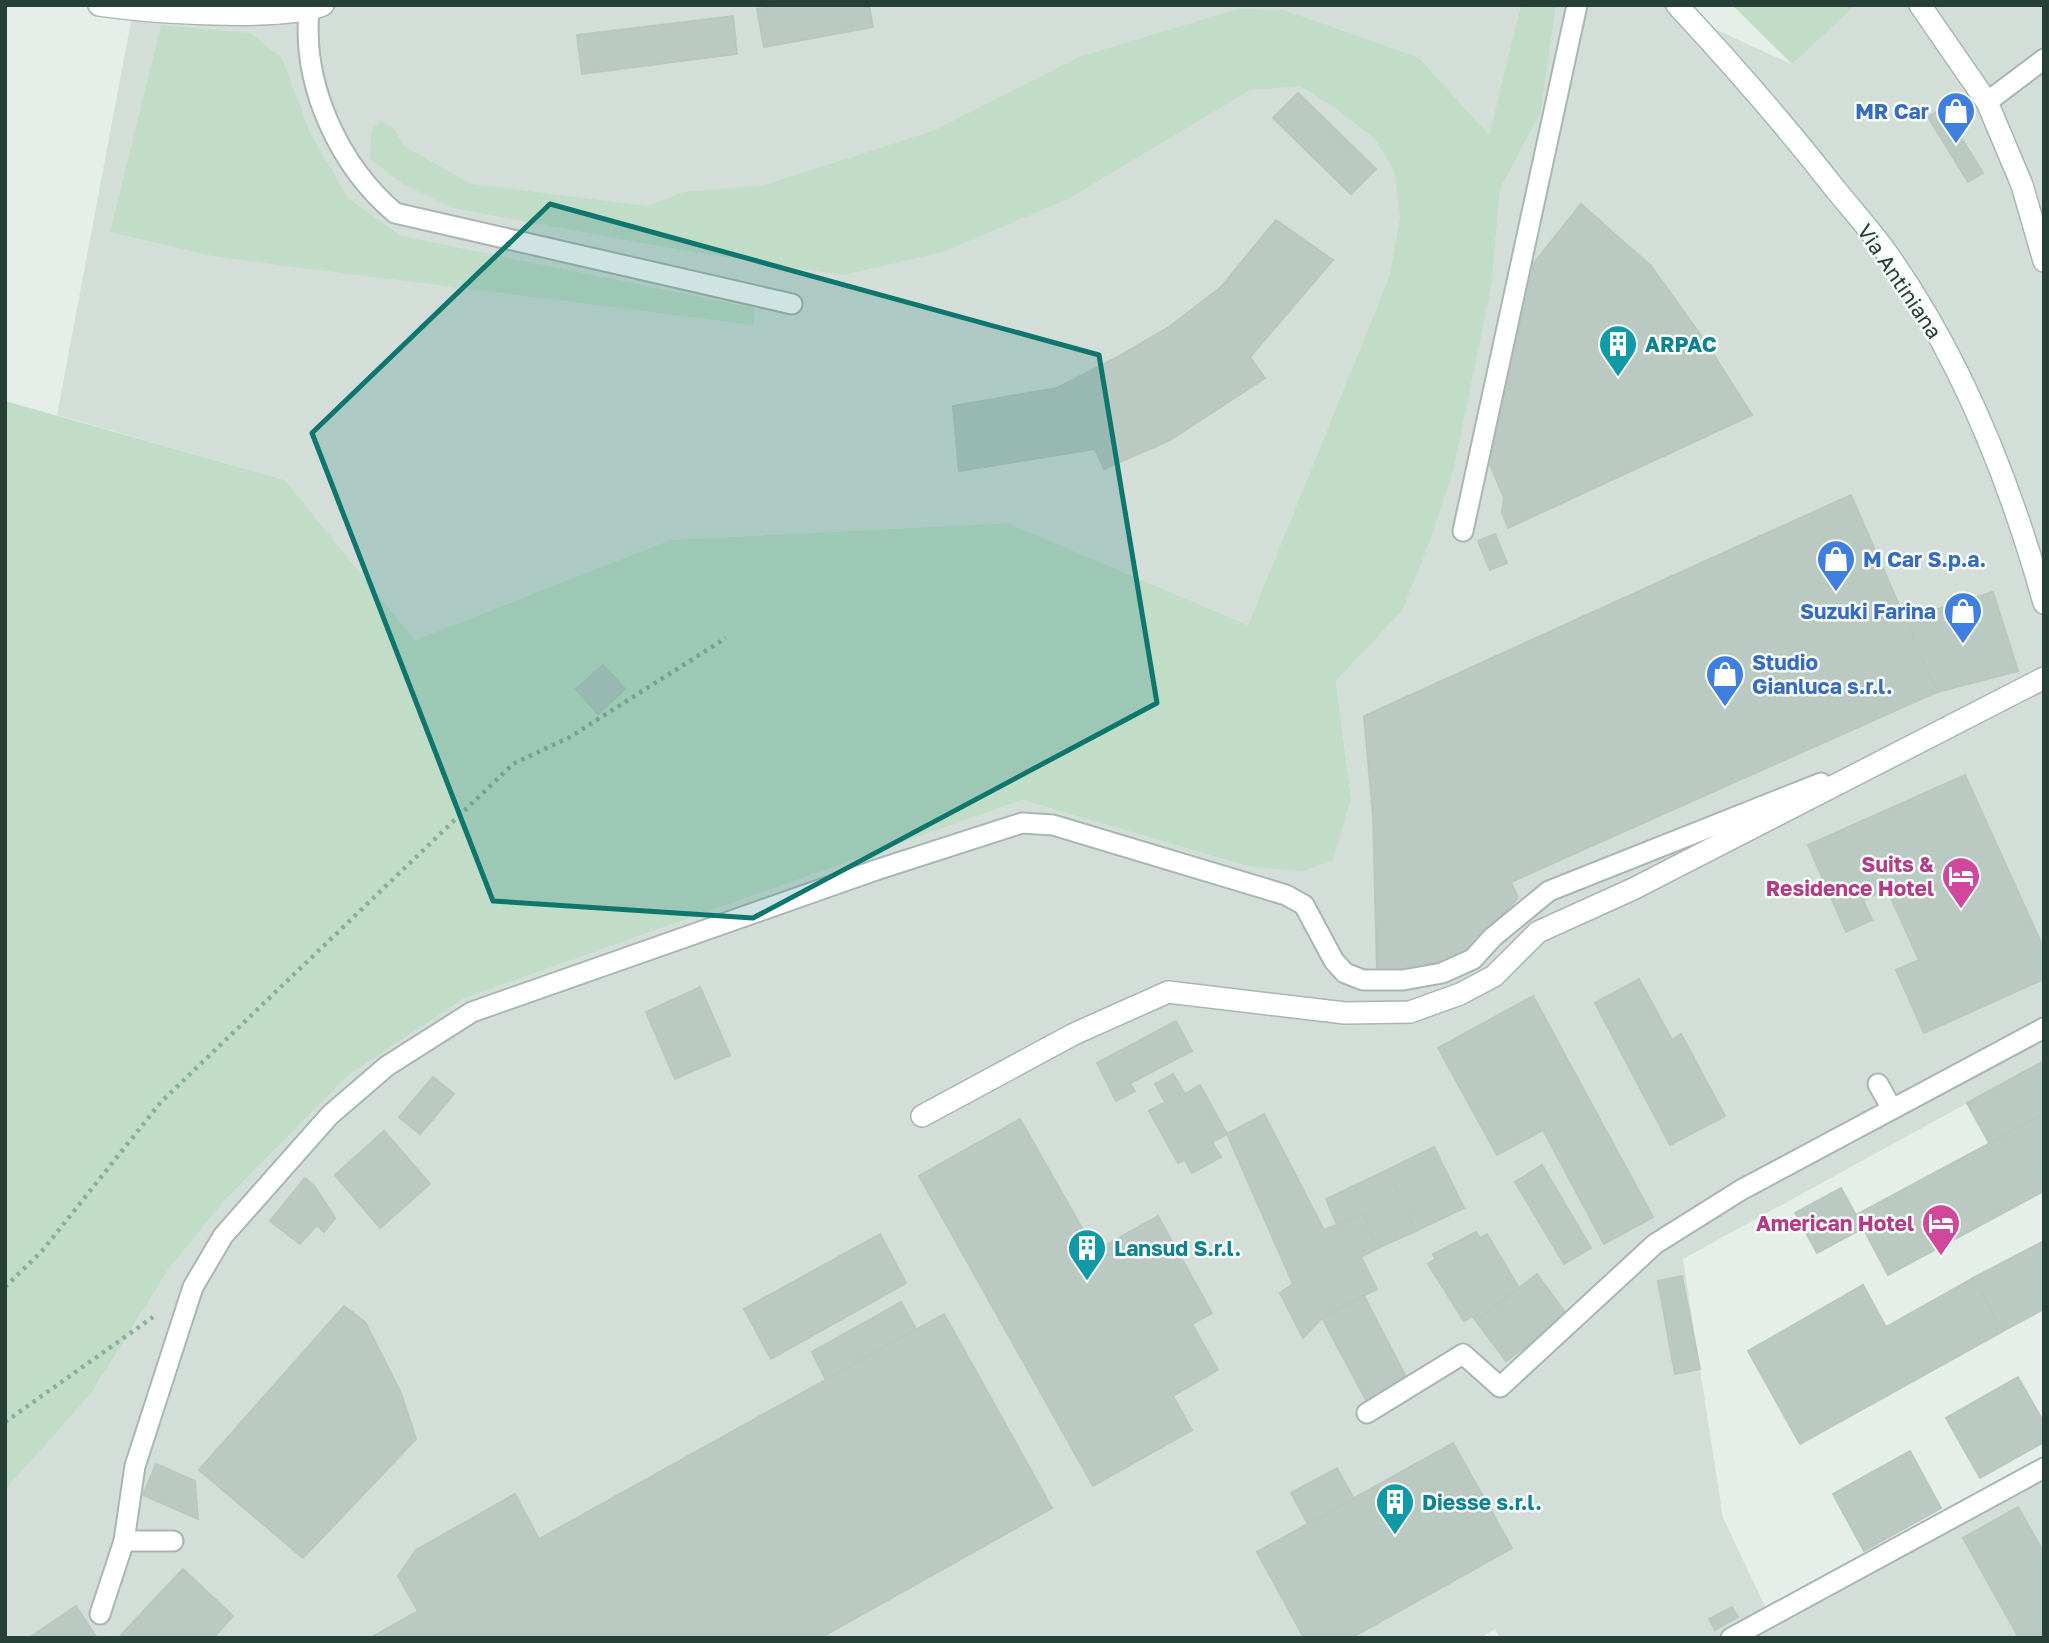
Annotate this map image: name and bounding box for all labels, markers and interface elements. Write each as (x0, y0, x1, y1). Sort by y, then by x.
shop icon: MR Car (1935, 90, 1977, 145)
place label: MR Car (1855, 98, 1929, 124)
street label: Via Antiniana (1852, 219, 1948, 343)
building icon: ARPAC (1597, 323, 1639, 378)
place label: ARPAC (1645, 331, 1717, 357)
shop icon: M Car S.p.a. (1815, 538, 1857, 593)
place label: M Car S.p.a. (1863, 546, 1986, 572)
shop icon: Suzuki Farina (1942, 590, 1984, 645)
place label: Suzuki Farina (1800, 598, 1936, 624)
place label: Studio Gianluca s.r.l. (1752, 649, 1893, 699)
shop icon: Studio Gianluca s.r.l. (1704, 653, 1746, 708)
place label: Suits & Residence Hotel (1766, 851, 1934, 901)
hotel icon: Suits & Residence Hotel (1940, 855, 1982, 910)
hotel icon: American Hotel (1920, 1202, 1962, 1257)
place label: American Hotel (1756, 1210, 1914, 1236)
building icon: Lansud S.r.l. (1066, 1227, 1108, 1282)
place label: Lansud S.r.l. (1114, 1235, 1241, 1261)
building icon: Diesse s.r.l. (1374, 1481, 1416, 1536)
place label: Diesse s.r.l. (1422, 1489, 1542, 1515)

